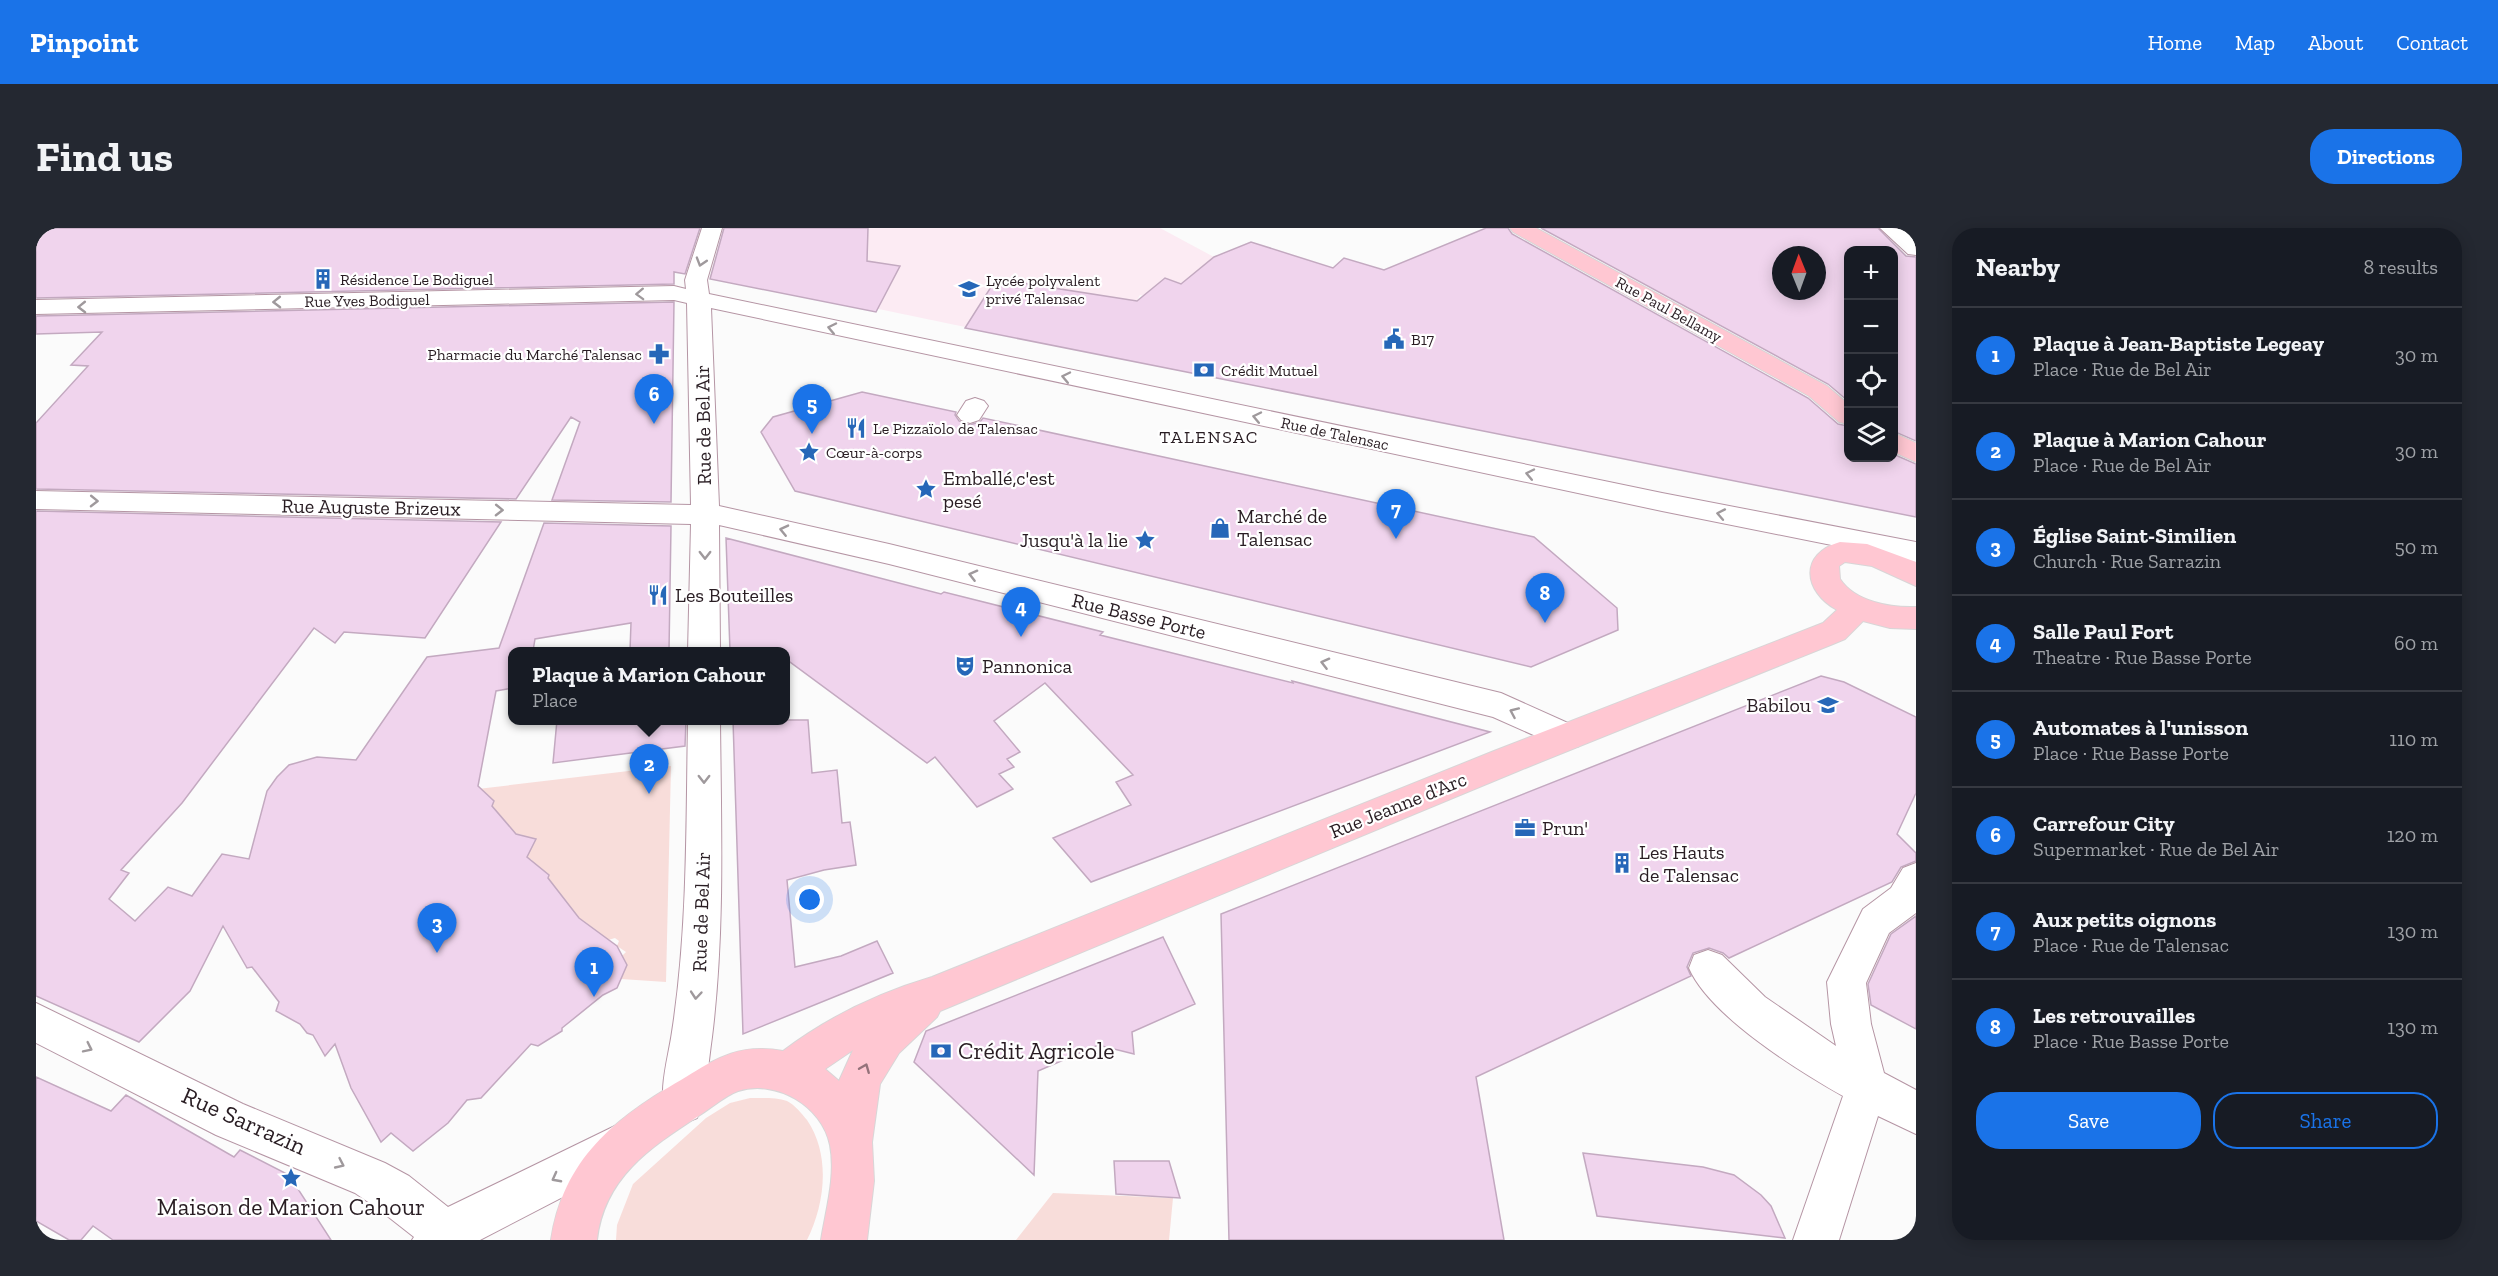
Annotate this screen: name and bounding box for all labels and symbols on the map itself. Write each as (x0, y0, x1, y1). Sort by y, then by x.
north arrow (1772, 246, 1826, 300)
one-way arrow (696, 256, 708, 267)
building icon: Résidence Le Bodiguel (311, 267, 335, 291)
place label: Résidence Le Bodiguel (340, 270, 493, 289)
place label: Lycée polyvalent privé Talensac (986, 271, 1100, 308)
street label: Rue Paul Bellamy (1612, 272, 1726, 347)
school or university icon: Lycée polyvalent privé Talensac (957, 277, 981, 301)
one-way arrow (635, 287, 644, 300)
street label: Rue Yves Bodiguel (304, 290, 430, 311)
one-way arrow (272, 296, 281, 309)
one-way arrow (77, 300, 86, 313)
one-way arrow (827, 322, 837, 335)
public building icon: B17 (1382, 327, 1406, 351)
place label: B17 (1411, 330, 1435, 349)
pharmacy icon: Pharmacie du Marché Talensac (647, 342, 671, 366)
place label: Pharmacie du Marché Talensac (428, 345, 642, 364)
bank icon: Crédit Mutuel (1192, 358, 1216, 382)
place label: Crédit Mutuel (1221, 361, 1318, 380)
street label: Rue de Bel Air (690, 365, 716, 485)
one-way arrow (1062, 371, 1072, 384)
pin: 6 (634, 374, 674, 424)
pin: 5 (792, 384, 832, 434)
one-way arrow (1253, 411, 1263, 424)
street label: Rue de Talensac (1279, 413, 1391, 454)
restaurant icon: Le Pizzaïolo de Talensac (844, 416, 868, 440)
place label: Le Pizzaïolo de Talensac (873, 419, 1038, 438)
district label: TALENSAC (1159, 426, 1259, 448)
place icon: Cœur-à-corps (797, 440, 821, 464)
place label: Cœur-à-corps (826, 443, 922, 462)
place label: Emballé,c'est pesé (943, 466, 1055, 513)
one-way arrow (1526, 468, 1536, 481)
place icon: Emballé,c'est pesé (914, 477, 938, 501)
pin: 7 (1376, 490, 1416, 539)
street label: Rue Auguste Brizeux (281, 493, 461, 521)
one-way arrow (90, 495, 99, 508)
one-way arrow (495, 504, 504, 516)
place label: Marché de Talensac (1237, 504, 1327, 551)
one-way arrow (1717, 508, 1727, 521)
shop icon: Marché de Talensac (1208, 516, 1232, 540)
one-way arrow (779, 524, 789, 537)
place label: Jusqu'à la lie (1020, 528, 1128, 552)
place icon: Jusqu'à la lie (1133, 528, 1157, 552)
one-way arrow (699, 550, 711, 559)
one-way arrow (969, 569, 979, 582)
pin: 8 (1526, 574, 1564, 623)
restaurant icon: Les Bouteilles (646, 583, 670, 607)
place label: Les Bouteilles (675, 583, 793, 607)
pin: 4 (1002, 588, 1040, 637)
street label: Rue Basse Porte (1070, 588, 1208, 644)
theatre icon: Pannonica (953, 654, 977, 678)
place label: Pannonica (982, 654, 1073, 678)
one-way arrow (1321, 658, 1331, 670)
place label: Babilou (1746, 693, 1811, 717)
school or university icon: Babilou (1816, 693, 1840, 717)
one-way arrow (1509, 708, 1520, 720)
pin: 2 (630, 744, 668, 794)
street label: Rue Jeanne d'Arc (1326, 767, 1470, 843)
one-way arrow (698, 774, 710, 783)
office icon: Prun' (1513, 816, 1537, 840)
place label: Prun' (1542, 816, 1588, 840)
place label: Les Hauts de Talensac (1639, 840, 1739, 887)
building icon: Les Hauts de Talensac (1610, 851, 1634, 875)
street label: Rue de Bel Air (687, 852, 715, 972)
your location (795, 885, 824, 914)
pin: 3 (418, 904, 456, 953)
pin: 1 (574, 948, 614, 997)
one-way arrow (690, 990, 703, 999)
place label: Crédit Agricole (958, 1036, 1115, 1065)
bank icon: Crédit Agricole (929, 1039, 953, 1063)
one-way arrow (82, 1041, 93, 1053)
one-way arrow (858, 1063, 870, 1074)
street label: Rue Sarrazin (178, 1080, 311, 1161)
one-way arrow (333, 1156, 344, 1168)
place icon: Maison de Marion Cahour (279, 1166, 303, 1190)
one-way arrow (552, 1170, 563, 1182)
place label: Maison de Marion Cahour (157, 1192, 425, 1221)

